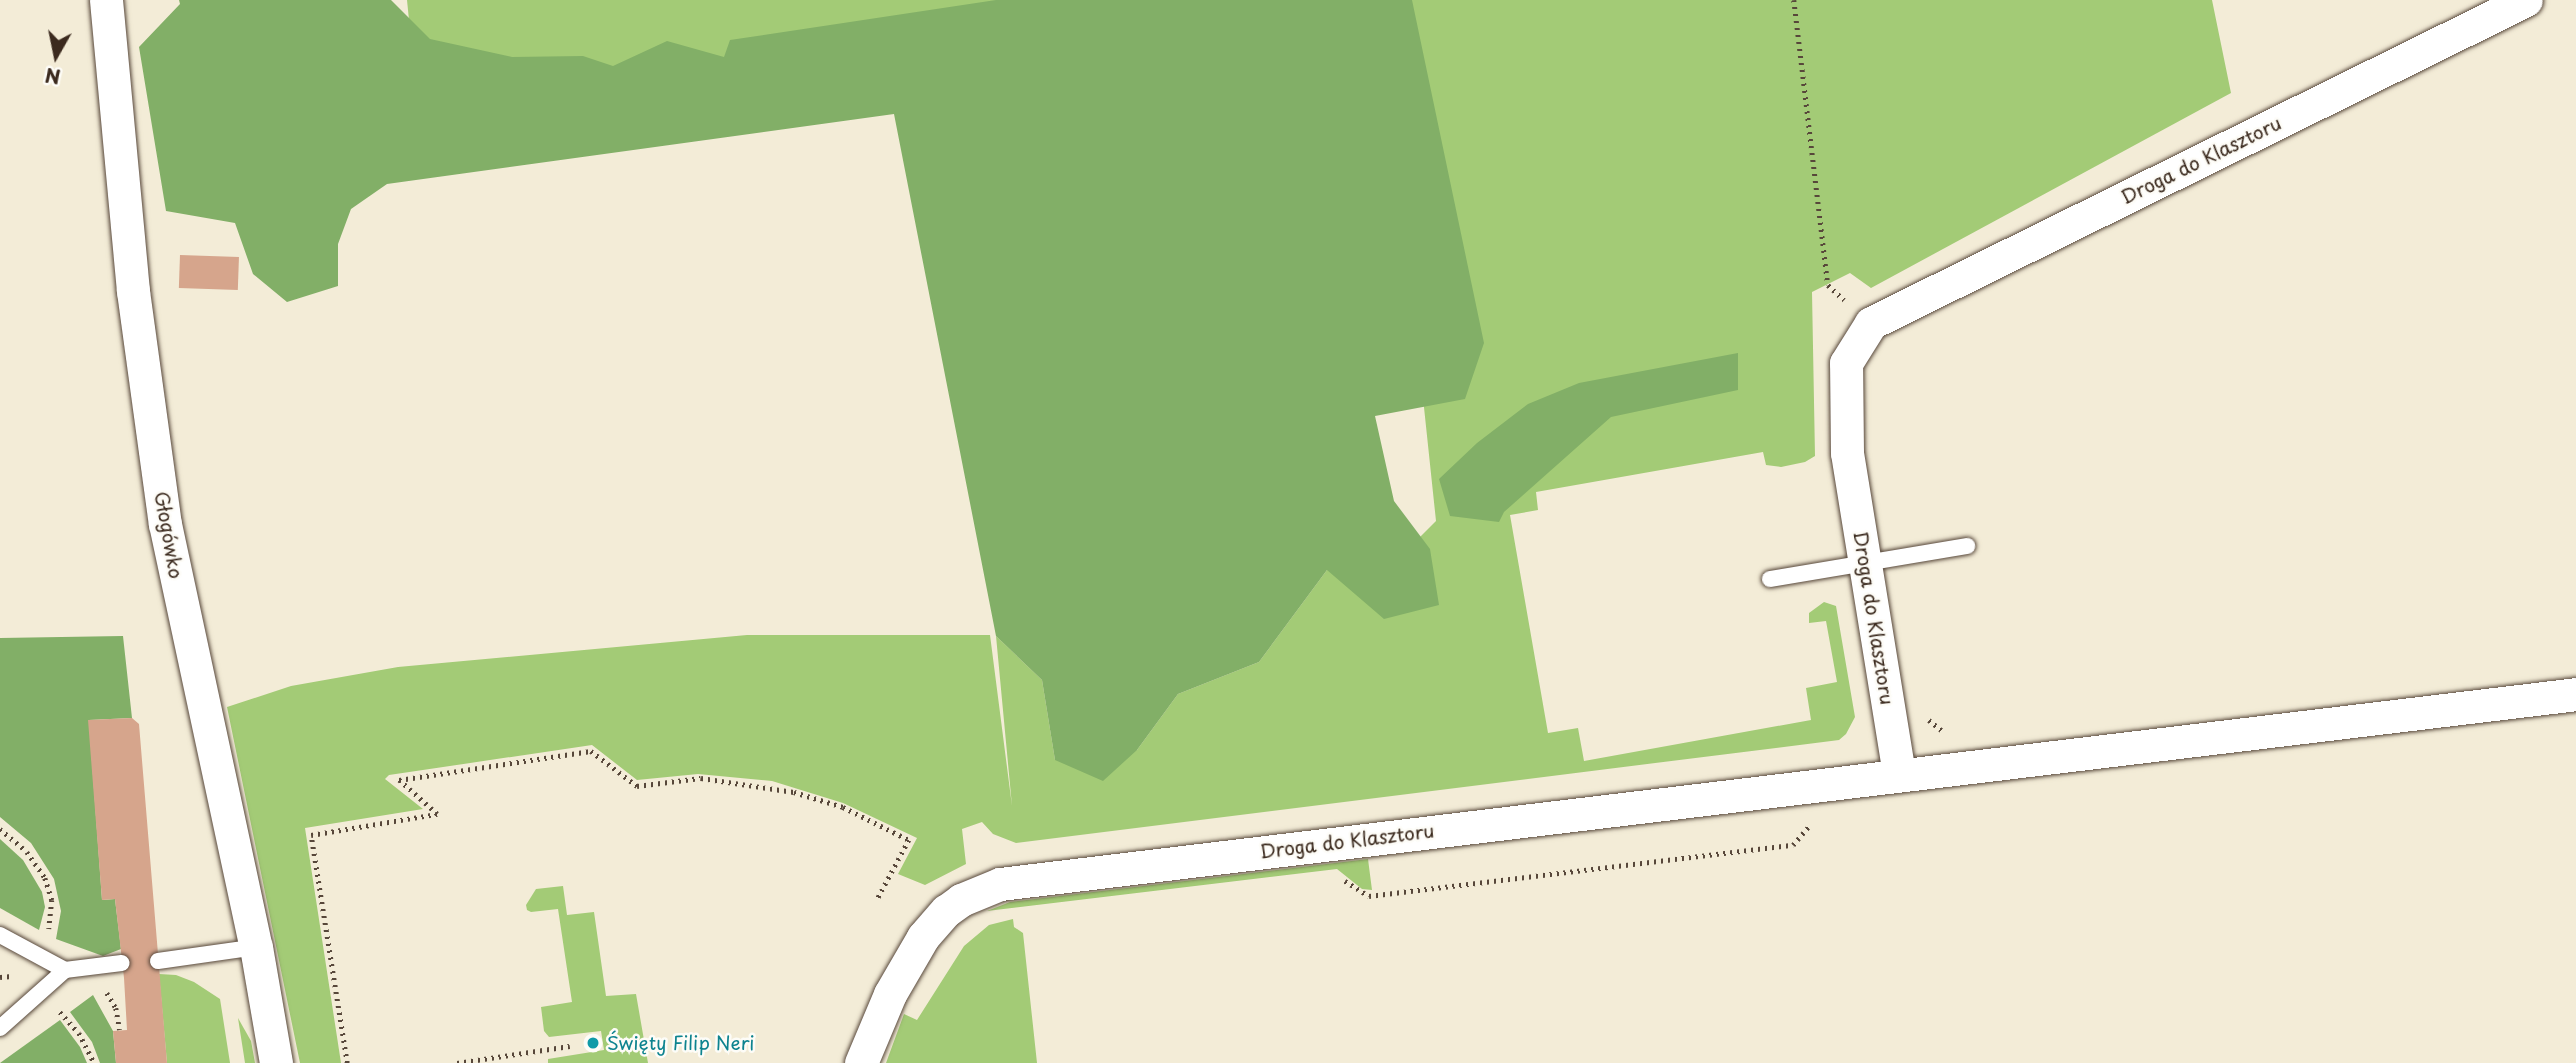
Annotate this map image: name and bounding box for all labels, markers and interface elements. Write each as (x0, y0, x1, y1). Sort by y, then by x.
north arrow (21, 21, 91, 91)
text: N (43, 62, 62, 92)
street label: Droga do Klasztoru (2117, 111, 2285, 209)
street label: Głogówko (150, 490, 188, 580)
street label: Droga do Klasztoru (1849, 529, 1899, 707)
street label: Droga do Klasztoru (1258, 819, 1436, 863)
place label: Święty Filip Neri (607, 1032, 756, 1054)
marker: Święty Filip Neri (585, 1035, 601, 1051)

